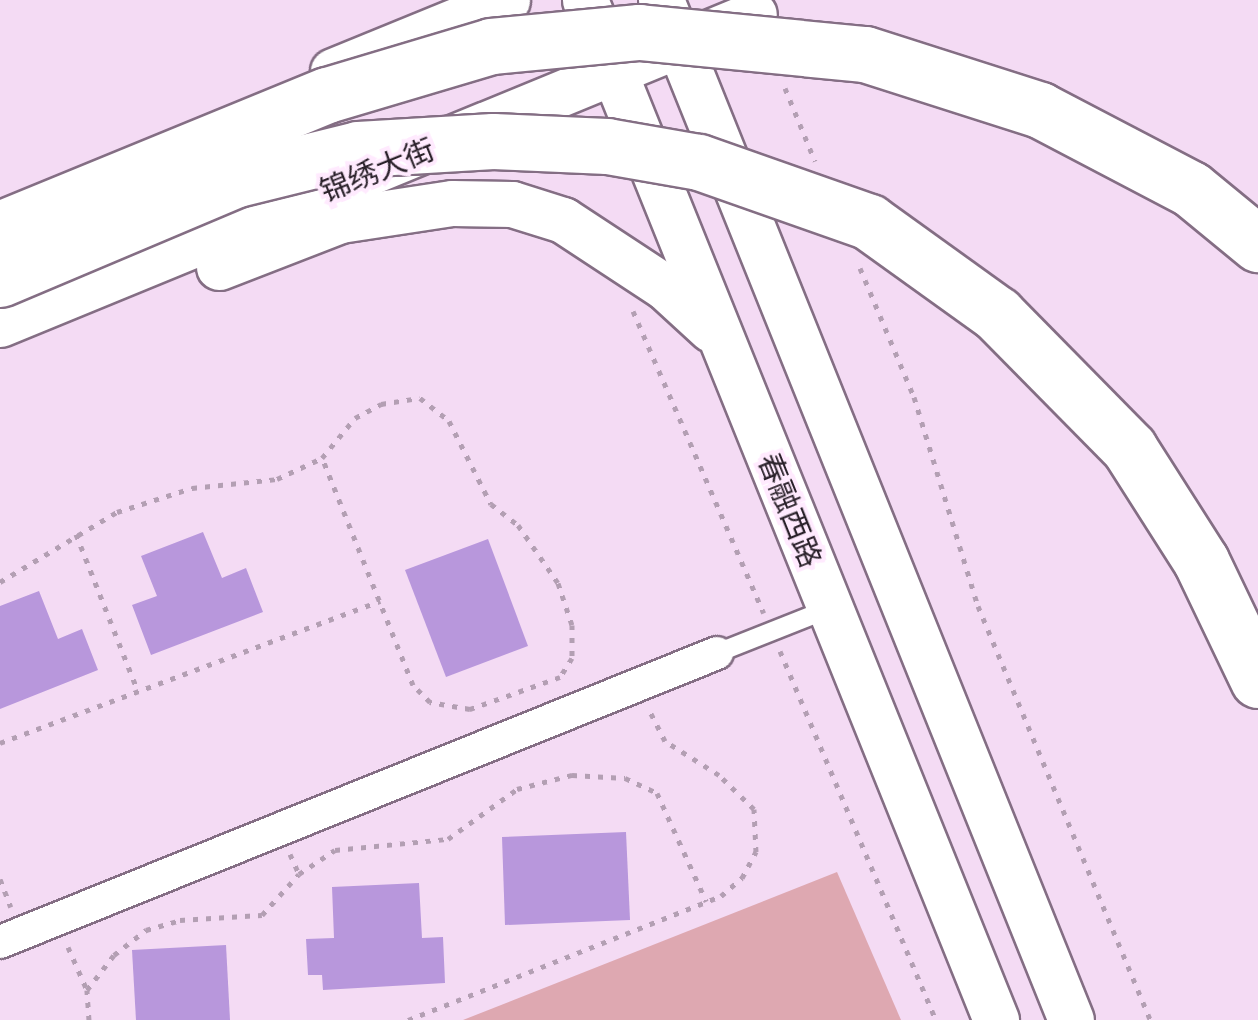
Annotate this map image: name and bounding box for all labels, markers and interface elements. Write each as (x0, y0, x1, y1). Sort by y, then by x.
street label: 锦绣大街 (315, 131, 439, 209)
street label: 春融西路 (751, 448, 829, 572)

